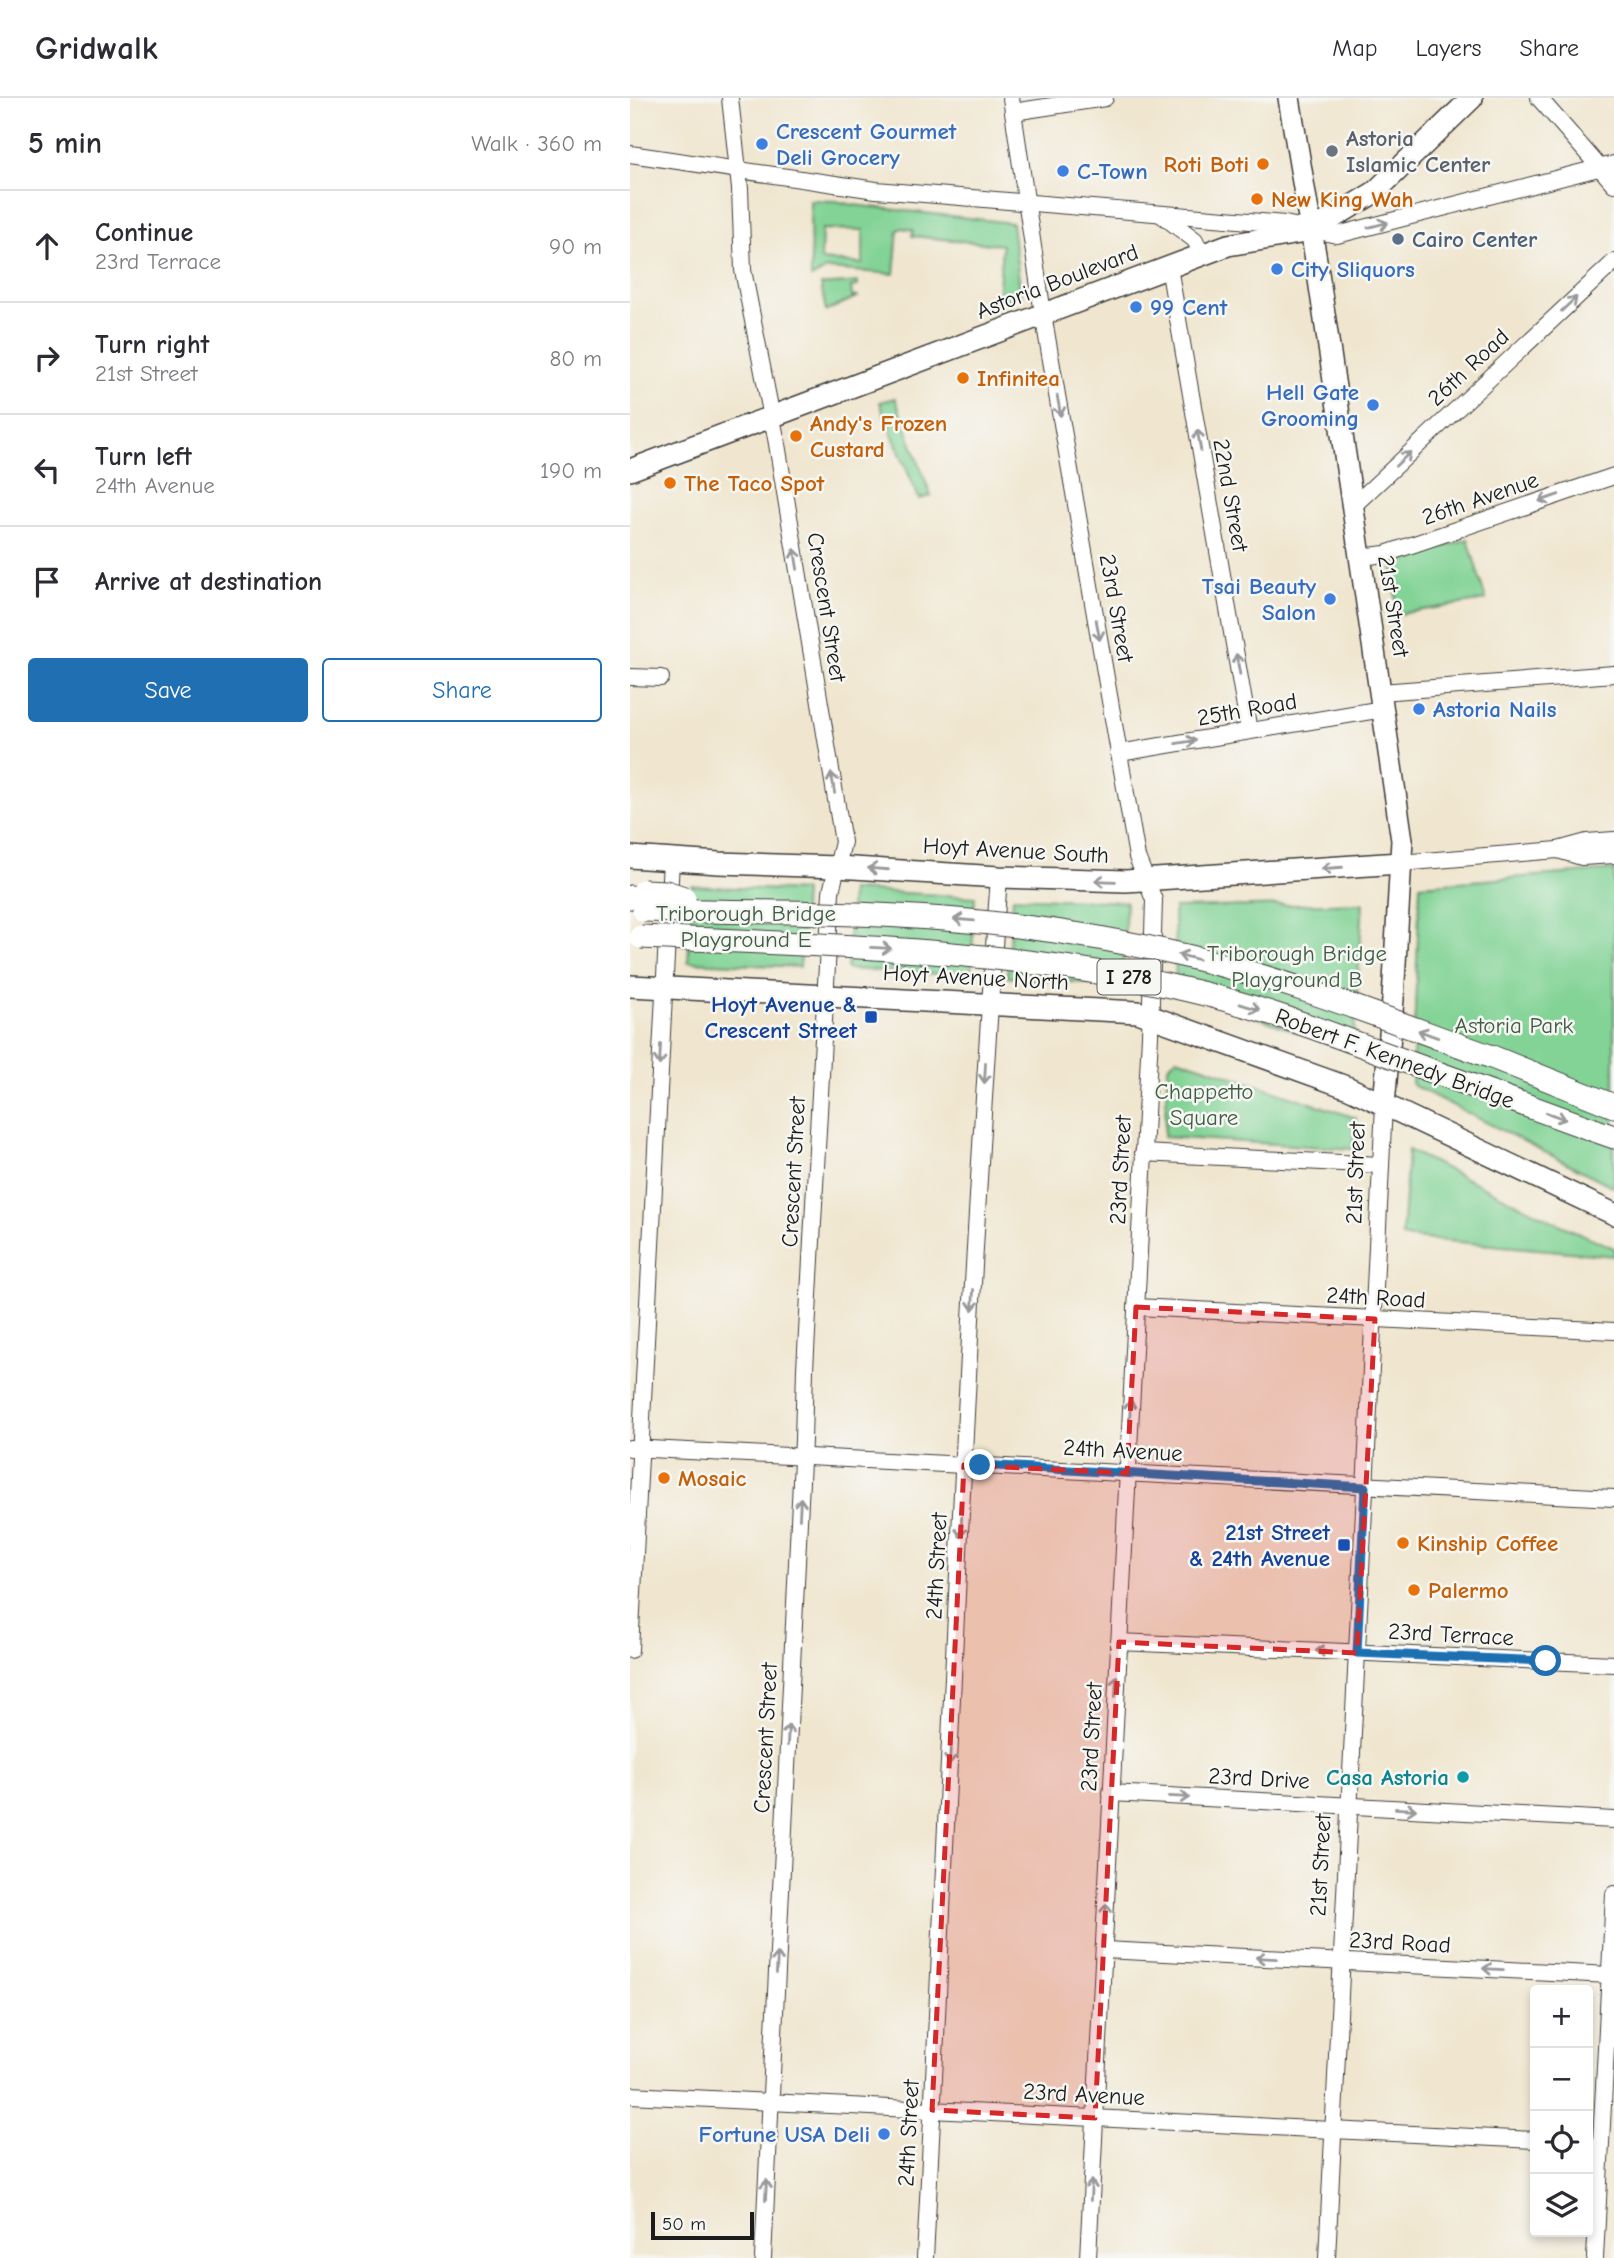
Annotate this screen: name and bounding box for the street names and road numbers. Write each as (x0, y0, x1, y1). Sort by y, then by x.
street label: Astoria Boulevard (972, 238, 1142, 325)
street label: 26th Road (1422, 323, 1514, 412)
street label: 22nd Street (1207, 436, 1254, 555)
street label: 26th Avenue (1419, 466, 1542, 531)
street label: Crescent Street (801, 530, 852, 685)
street label: 23rd Street (1094, 552, 1140, 666)
street label: 21st Street (1372, 553, 1415, 660)
street label: 25th Road (1195, 687, 1299, 732)
street label: Hoyt Avenue South (922, 832, 1110, 869)
street label: Hoyt Avenue North (882, 959, 1070, 996)
road number: I 278 (1098, 960, 1160, 994)
street label: Robert F. Kennedy Bridge (1272, 1003, 1518, 1114)
street label: Crescent Street (776, 1095, 811, 1248)
street label: 23rd Street (1104, 1113, 1137, 1225)
street label: 21st Street (1340, 1120, 1371, 1225)
street label: 24th Road (1326, 1281, 1426, 1314)
street label: 24th Avenue (1063, 1434, 1183, 1467)
street label: 24th Street (920, 1510, 953, 1620)
street label: 23rd Terrace (1387, 1618, 1515, 1651)
street label: Crescent Street (748, 1661, 783, 1814)
street label: 23rd Street (1075, 1680, 1108, 1792)
street label: 23rd Drive (1208, 1762, 1310, 1795)
street label: 21st Street (1304, 1812, 1337, 1917)
street label: 23rd Road (1349, 1926, 1451, 1959)
street label: 24th Street (892, 2077, 925, 2187)
street label: 23rd Avenue (1022, 2078, 1146, 2111)

